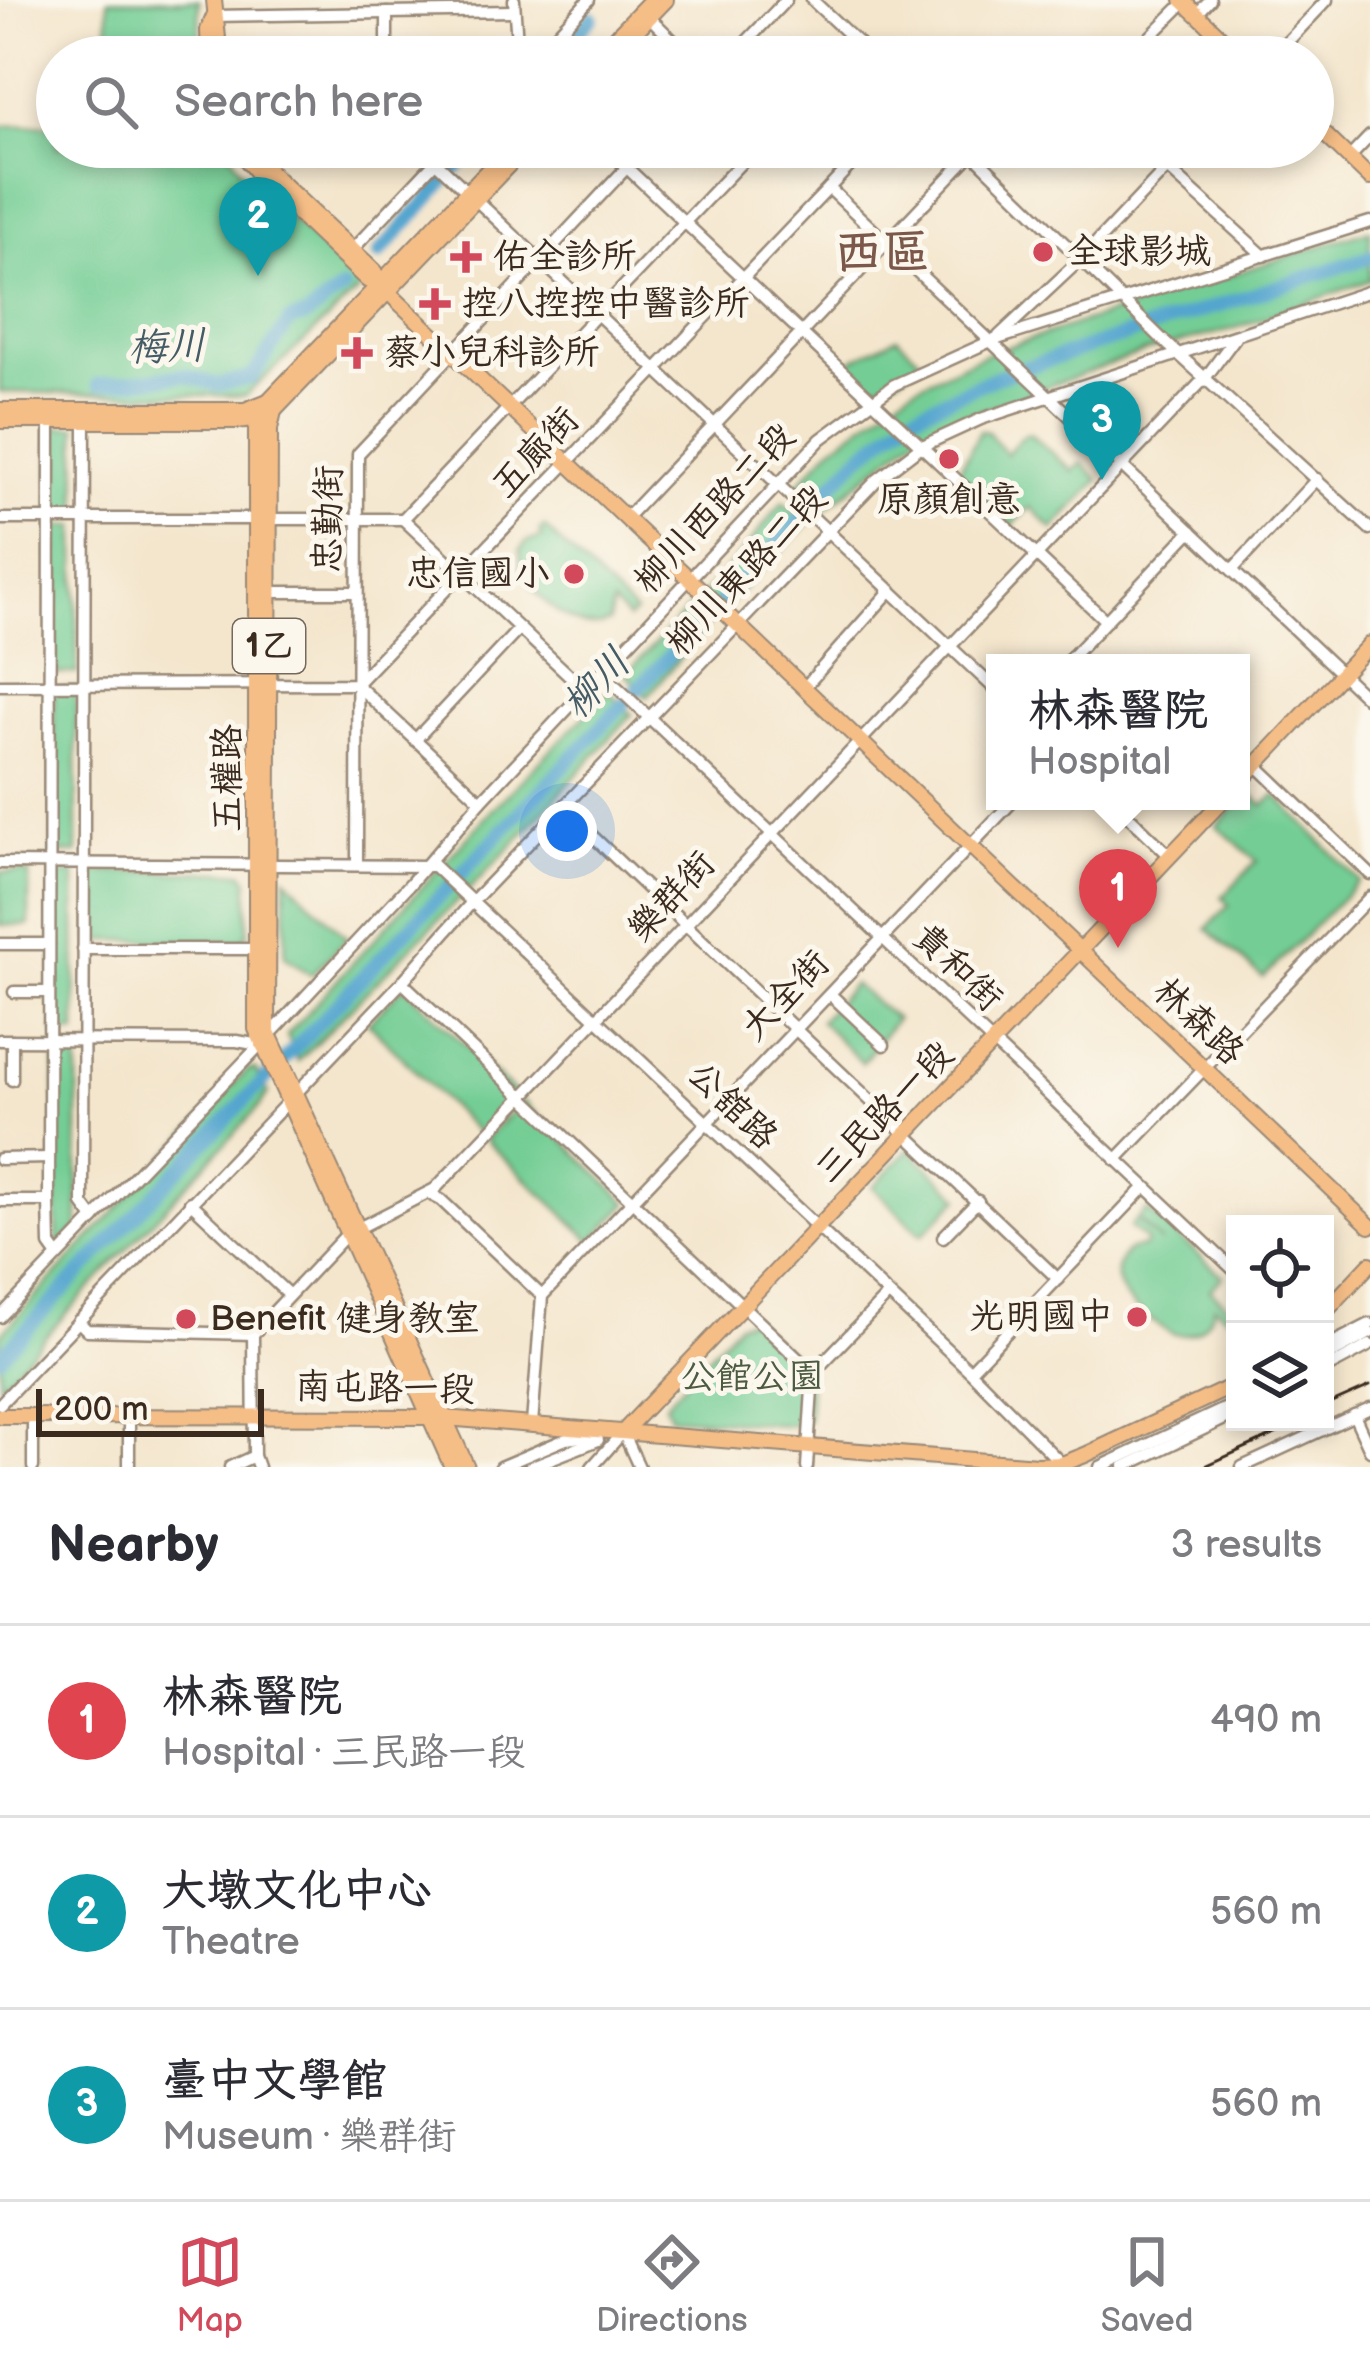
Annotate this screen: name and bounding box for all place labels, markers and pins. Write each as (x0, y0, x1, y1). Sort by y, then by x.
pin: 2 (219, 177, 297, 276)
place label: 全球影城 (1067, 231, 1211, 274)
place label: 佑全診所 (493, 236, 637, 279)
marker: 全球影城 (1030, 239, 1056, 265)
marker: 佑全診所 (450, 241, 482, 273)
place label: 控八控控中醫診所 (462, 283, 750, 326)
marker: 控八控控中醫診所 (419, 288, 451, 320)
place label: 蔡小兒科診所 (384, 332, 600, 375)
marker: 蔡小兒科診所 (341, 337, 373, 369)
pin: 3 (1063, 381, 1141, 480)
marker: 原顏創意 (936, 446, 962, 472)
place label: 原顏創意 (877, 479, 1021, 522)
place label: 忠信國小 (406, 553, 550, 596)
marker: 忠信國小 (561, 561, 587, 587)
pin: 1 (1079, 849, 1157, 948)
place label: 光明國中 (969, 1296, 1113, 1339)
place label: Benefit 健身教室 (210, 1298, 480, 1341)
marker: 光明國中 (1124, 1304, 1150, 1330)
marker: Benefit 健身教室 (173, 1306, 199, 1332)

